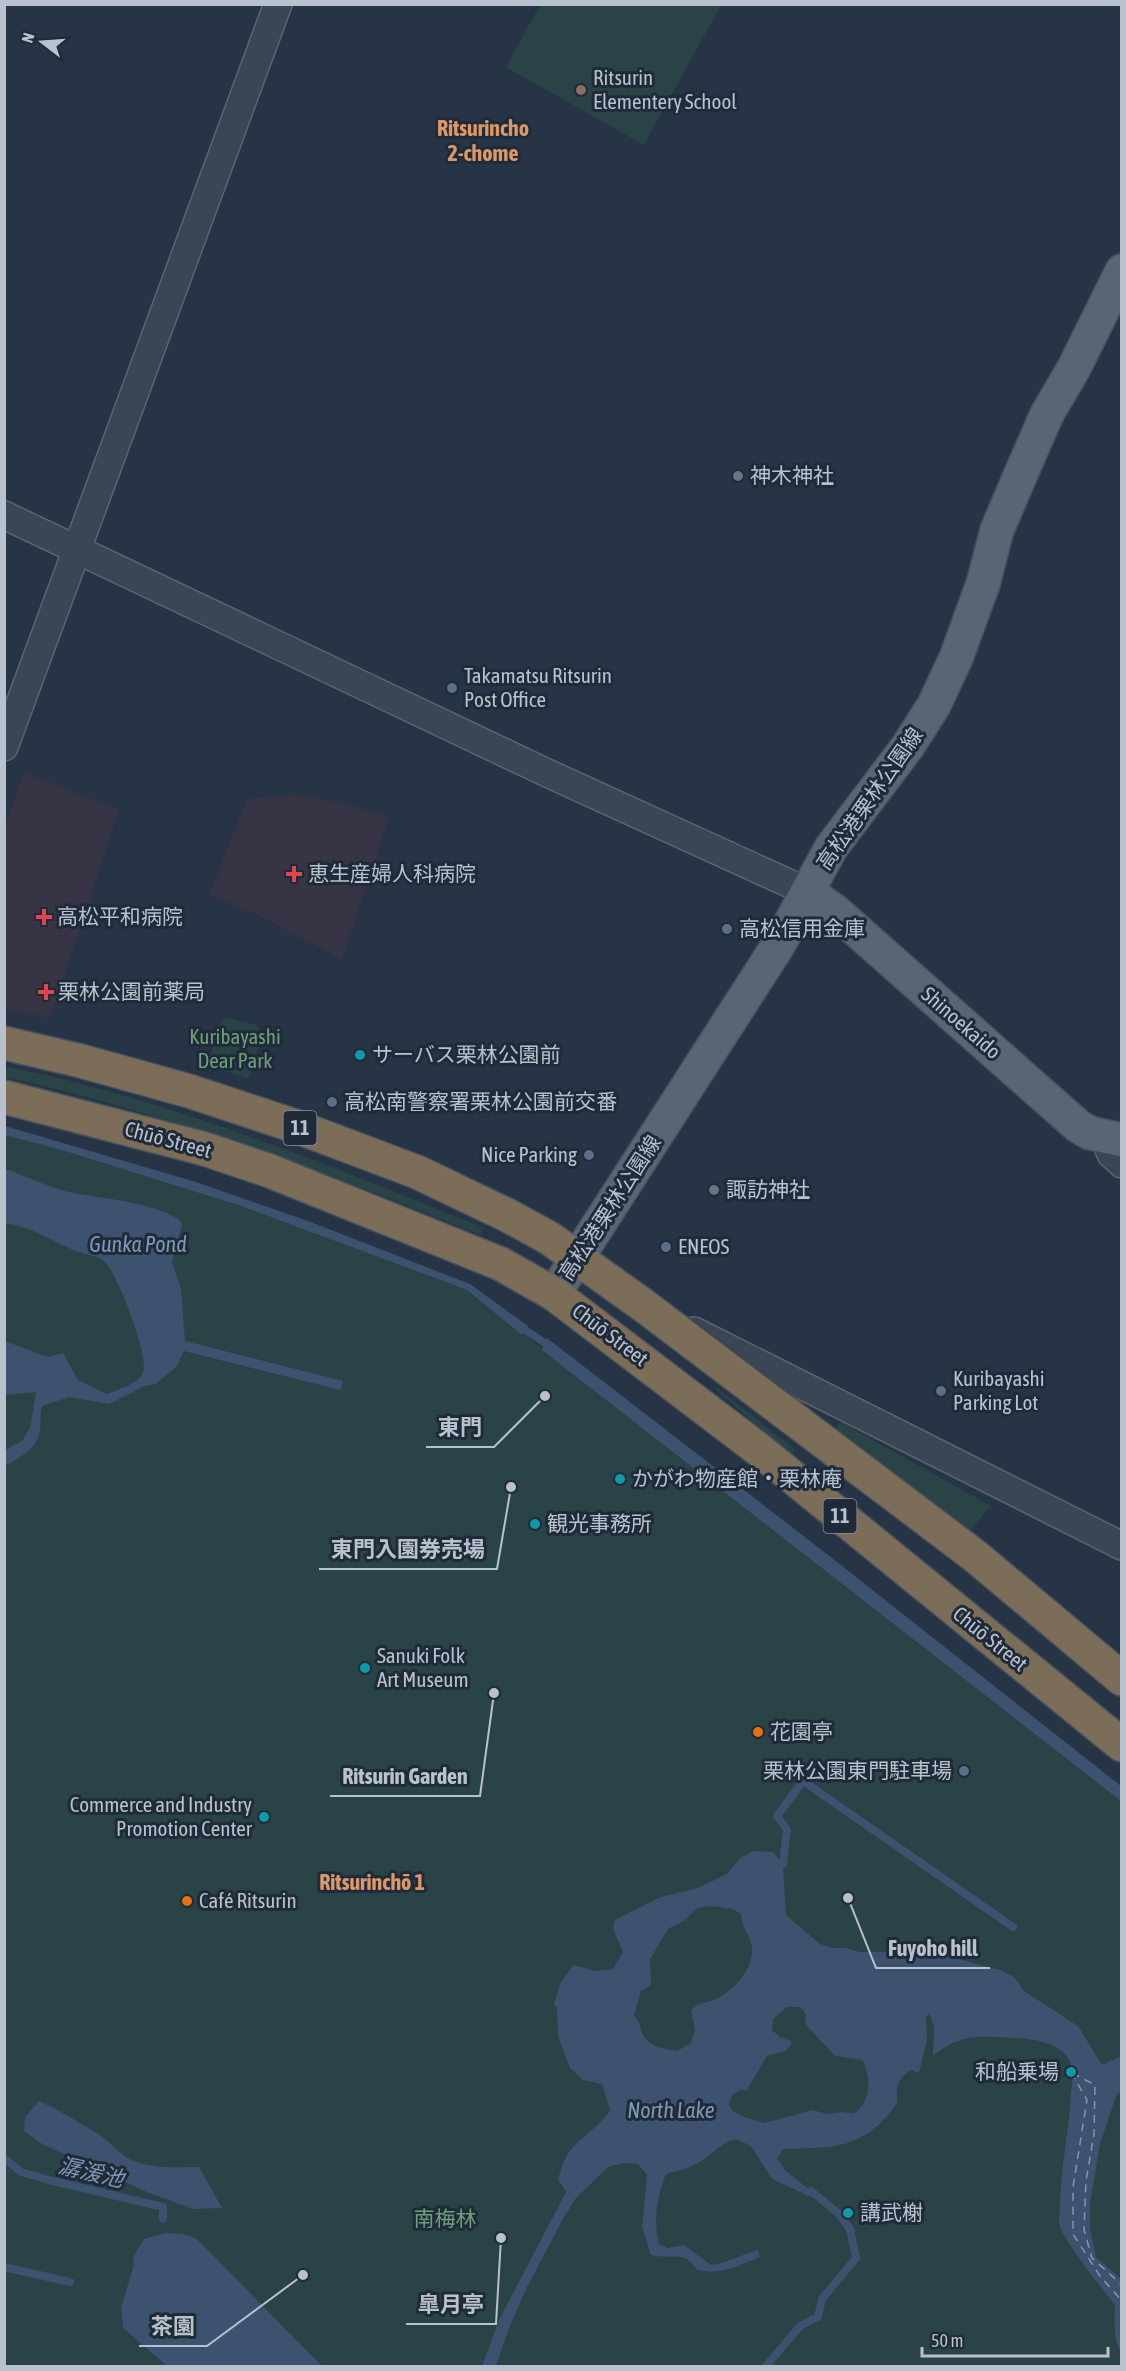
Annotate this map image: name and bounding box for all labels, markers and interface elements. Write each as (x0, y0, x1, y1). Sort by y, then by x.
north arrow (12, 12, 72, 72)
text: N (18, 30, 38, 45)
place label: Ritsurin Elementery School (593, 65, 737, 113)
marker: Ritsurin Elementery School (574, 83, 588, 97)
district label: Ritsurincho 2-chome (437, 115, 529, 166)
place label: 神木神社 (750, 463, 834, 487)
marker: 神木神社 (731, 469, 745, 483)
place label: Takamatsu Ritsurin Post Office (464, 663, 612, 711)
marker: Takamatsu Ritsurin Post Office (445, 681, 459, 695)
street label: 高松港栗林公園線 (811, 723, 927, 874)
place label: 恵生産婦人科病院 (308, 861, 476, 885)
marker: 恵生産婦人科病院 (285, 865, 303, 883)
place label: 高松平和病院 (57, 904, 183, 928)
marker: 高松平和病院 (35, 908, 53, 926)
place label: 高松信用金庫 (739, 916, 865, 940)
marker: 高松信用金庫 (720, 922, 734, 936)
place label: 栗林公園前薬局 (58, 979, 205, 1003)
street label: Shinoekaido (917, 981, 1006, 1063)
marker: 栗林公園前薬局 (39, 985, 53, 999)
park label: Kuribayashi Dear Park (189, 1024, 281, 1072)
place label: サーバス栗林公園前 (372, 1042, 561, 1066)
marker: サーバス栗林公園前 (353, 1048, 367, 1062)
place label: 高松南警察署栗林公園前交番 (344, 1089, 617, 1113)
marker: 高松南警察署栗林公園前交番 (325, 1095, 339, 1109)
road number: 11 (284, 1111, 316, 1145)
street label: Chūō Street (122, 1116, 214, 1162)
street label: 高松港栗林公園線 (553, 1130, 665, 1284)
place label: Nice Parking (481, 1142, 577, 1166)
marker: Nice Parking (582, 1148, 596, 1162)
place label: 諏訪神社 (726, 1177, 810, 1201)
marker: 諏訪神社 (707, 1183, 721, 1197)
water label: Gunka Pond (89, 1231, 187, 1257)
place label: ENEOS (678, 1234, 730, 1258)
marker: ENEOS (659, 1240, 673, 1254)
street label: Chūō Street (568, 1298, 653, 1370)
place label: Kuribayashi Parking Lot (953, 1366, 1045, 1414)
marker: Kuribayashi Parking Lot (934, 1384, 948, 1398)
callout: 東門 (426, 1407, 494, 1447)
text: 東門 (438, 1414, 482, 1440)
place label: かがわ物産館・栗林庵 (632, 1466, 842, 1490)
marker: かがわ物産館・栗林庵 (613, 1472, 627, 1486)
road number: 11 (824, 1499, 856, 1533)
place label: 観光事務所 (547, 1511, 652, 1535)
marker: 観光事務所 (528, 1517, 542, 1531)
callout: 東門入園券売場 (319, 1529, 497, 1569)
text: 東門入園券売場 (331, 1536, 485, 1562)
street label: Chūō Street (949, 1601, 1033, 1675)
place label: Sanuki Folk Art Museum (377, 1643, 469, 1691)
marker: Sanuki Folk Art Museum (358, 1661, 372, 1675)
place label: 花園亭 (770, 1719, 833, 1743)
marker: 花園亭 (751, 1725, 765, 1739)
callout: Ritsurin Garden (330, 1756, 480, 1796)
place label: 栗林公園東門駐車場 (763, 1758, 952, 1782)
text: Ritsurin Garden (342, 1763, 468, 1789)
marker: 栗林公園東門駐車場 (957, 1764, 971, 1778)
place label: Commerce and Industry Promotion Center (70, 1792, 253, 1840)
marker: Commerce and Industry Promotion Center (257, 1810, 271, 1824)
district label: Ritsurinchō 1 (319, 1869, 425, 1895)
place label: Café Ritsurin (199, 1888, 297, 1912)
marker: Café Ritsurin (180, 1894, 194, 1908)
callout: Fuyoho hill (876, 1928, 990, 1968)
text: Fuyoho hill (888, 1935, 979, 1961)
place label: 和船乗場 (975, 2059, 1059, 2083)
marker: 和船乗場 (1064, 2065, 1078, 2079)
water label: North Lake (627, 2097, 715, 2123)
water label: 潺湲池 (56, 2152, 128, 2193)
place label: 講武榭 (860, 2200, 923, 2224)
park label: 南梅林 (414, 2206, 477, 2230)
marker: 講武榭 (841, 2206, 855, 2220)
callout: 皐月亭 (406, 2284, 496, 2324)
text: 皐月亭 (418, 2291, 484, 2317)
callout: 茶園 (139, 2306, 207, 2346)
text: 茶園 (151, 2313, 195, 2339)
scale bar (922, 2320, 1108, 2358)
text: 50 m (931, 2330, 963, 2351)

